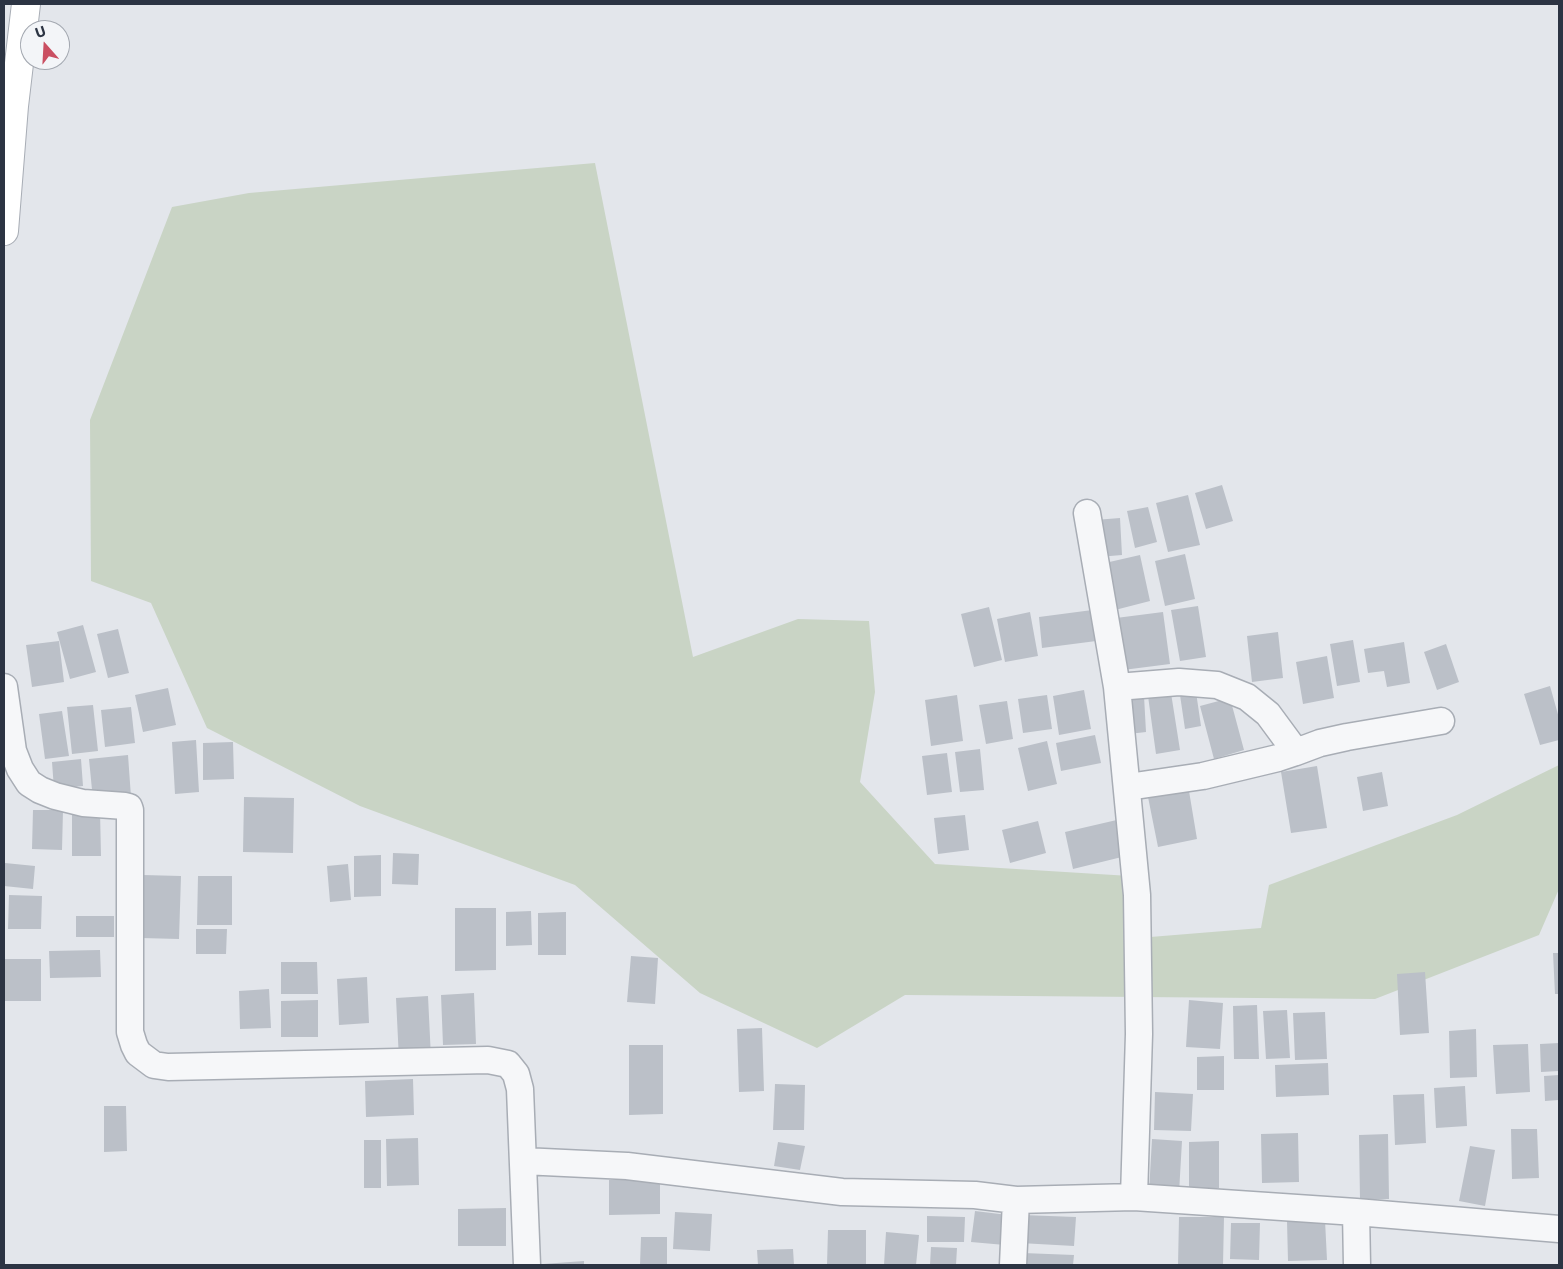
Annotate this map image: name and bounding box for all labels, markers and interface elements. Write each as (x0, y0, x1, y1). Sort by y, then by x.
north arrow (20, 20, 70, 70)
text: U (33, 22, 48, 41)

